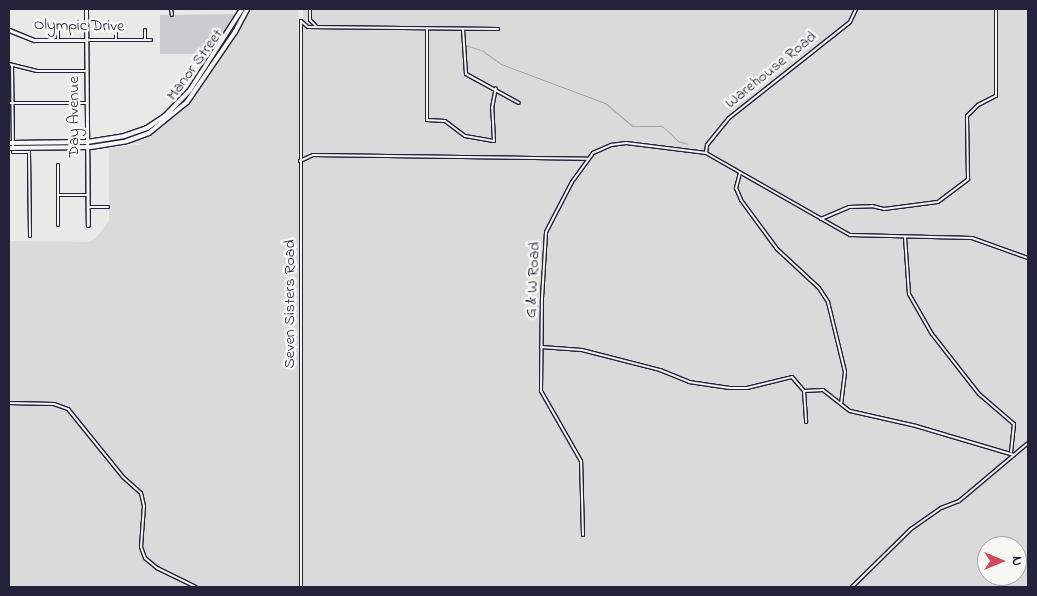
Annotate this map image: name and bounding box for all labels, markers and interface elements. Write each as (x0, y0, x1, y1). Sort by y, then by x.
street label: Olympic Drive (34, 16, 124, 36)
street label: Manor Street (163, 25, 227, 105)
street label: Warehouse Road (721, 27, 821, 113)
street label: Day Avenue (64, 76, 84, 158)
street label: Seven Sisters Road (280, 240, 300, 368)
street label: G & W Road (521, 241, 545, 319)
north arrow (977, 536, 1027, 586)
text: N (1006, 556, 1027, 566)

